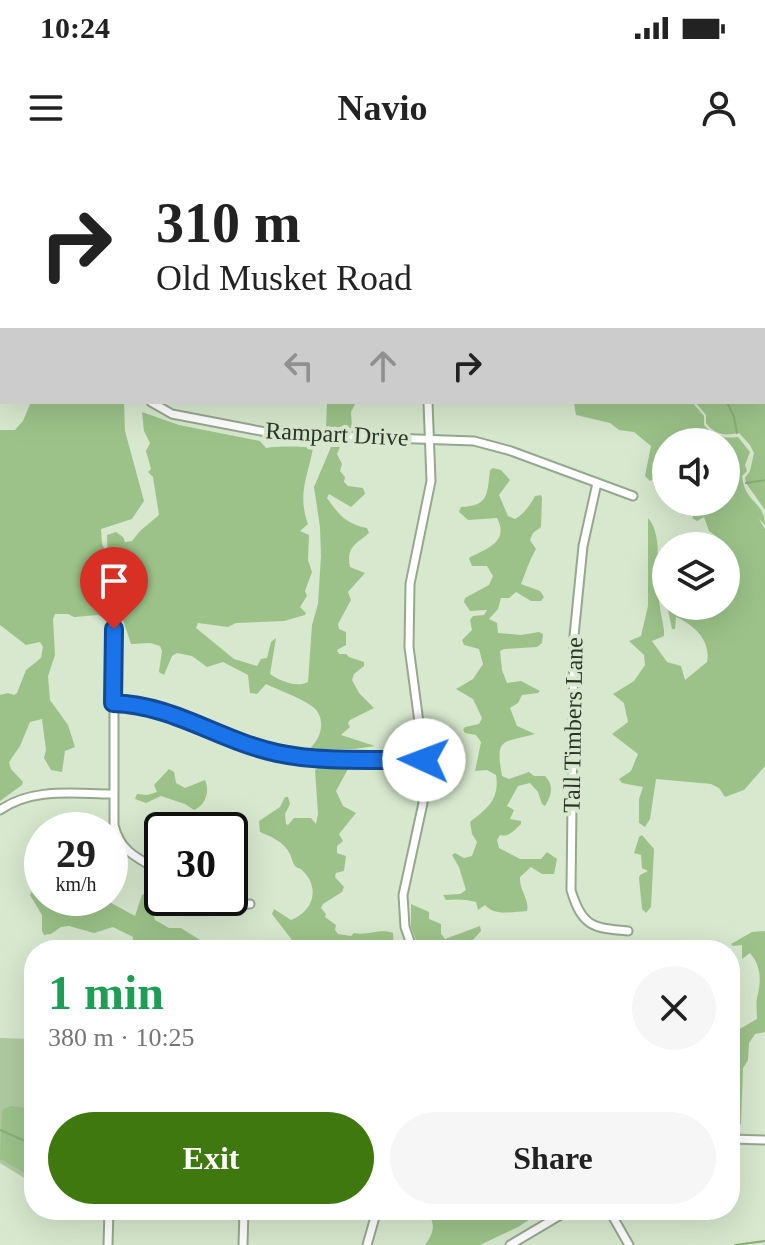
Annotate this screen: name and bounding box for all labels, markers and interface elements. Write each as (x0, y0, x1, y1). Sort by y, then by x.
text: 10:24 (40, 11, 110, 44)
icon: menu (24, 86, 68, 130)
icon: person (697, 86, 741, 130)
text: Navio (338, 88, 428, 128)
icon: right (24, 192, 128, 296)
text: 310 m (156, 192, 301, 254)
text: Old Musket Road (156, 258, 412, 298)
icon: left (277, 344, 321, 388)
icon: ahead (361, 344, 405, 388)
icon: right (445, 344, 489, 388)
street label: Rampart Drive (265, 417, 409, 451)
map controls (652, 428, 740, 620)
button: sound (652, 428, 740, 516)
button: layers (652, 532, 740, 620)
pin (80, 547, 148, 629)
icon: arrive (92, 559, 136, 603)
street label: Tall Timbers Lane (558, 637, 588, 813)
position arrow (382, 718, 466, 802)
speed limit sign: 30 (144, 812, 248, 916)
text: 29 (56, 831, 96, 876)
text: km/h (55, 873, 97, 895)
text: 1 min (48, 966, 164, 1019)
button: close (632, 966, 716, 1050)
text: 380 m · 10:25 (48, 1023, 195, 1052)
button: Exit (48, 1112, 374, 1204)
button: Share (390, 1112, 716, 1204)

